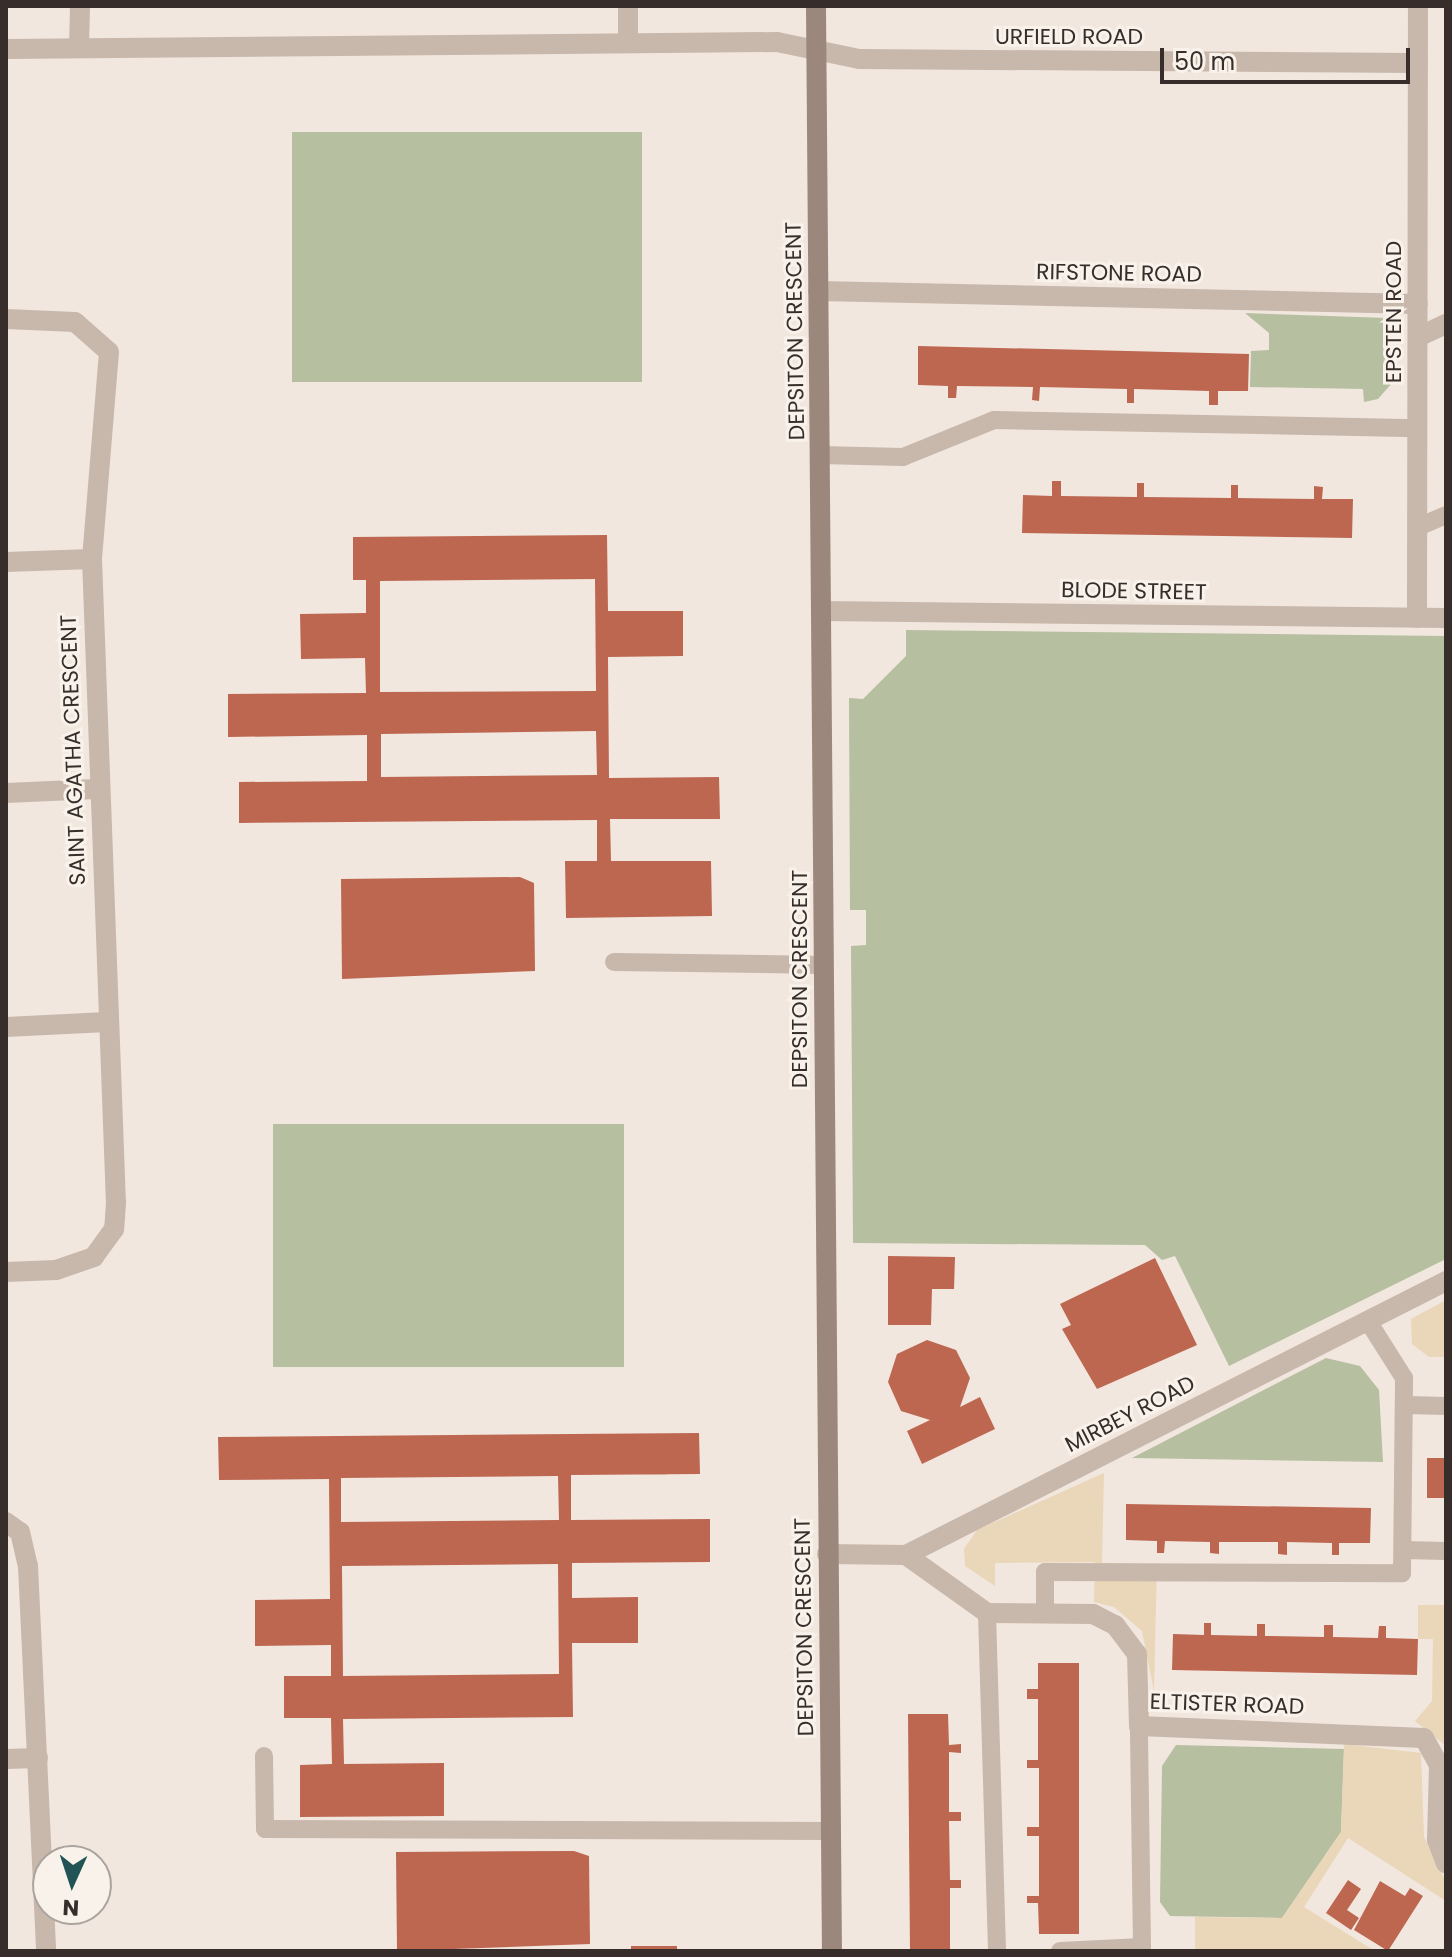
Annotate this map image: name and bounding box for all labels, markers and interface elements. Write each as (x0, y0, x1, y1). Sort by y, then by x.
street label: URFIELD ROAD (995, 24, 1143, 50)
scale bar (1164, 32, 1414, 82)
text: 50 m (1174, 45, 1235, 78)
street label: DEPSITON CRESCENT (780, 221, 810, 441)
street label: EPSTEN ROAD (1381, 241, 1407, 383)
street label: RIFSTONE ROAD (1036, 258, 1202, 288)
street label: BLODE STREET (1061, 577, 1207, 605)
street label: SAINT AGATHA CRESCENT (55, 614, 91, 886)
street label: DEPSITON CRESCENT (787, 870, 813, 1088)
street label: MIRBEY ROAD (1061, 1370, 1199, 1458)
street label: DEPSITON CRESCENT (789, 1517, 819, 1737)
street label: ELTISTER ROAD (1149, 1688, 1305, 1720)
north arrow (32, 1845, 112, 1925)
text: N (62, 1892, 80, 1923)

